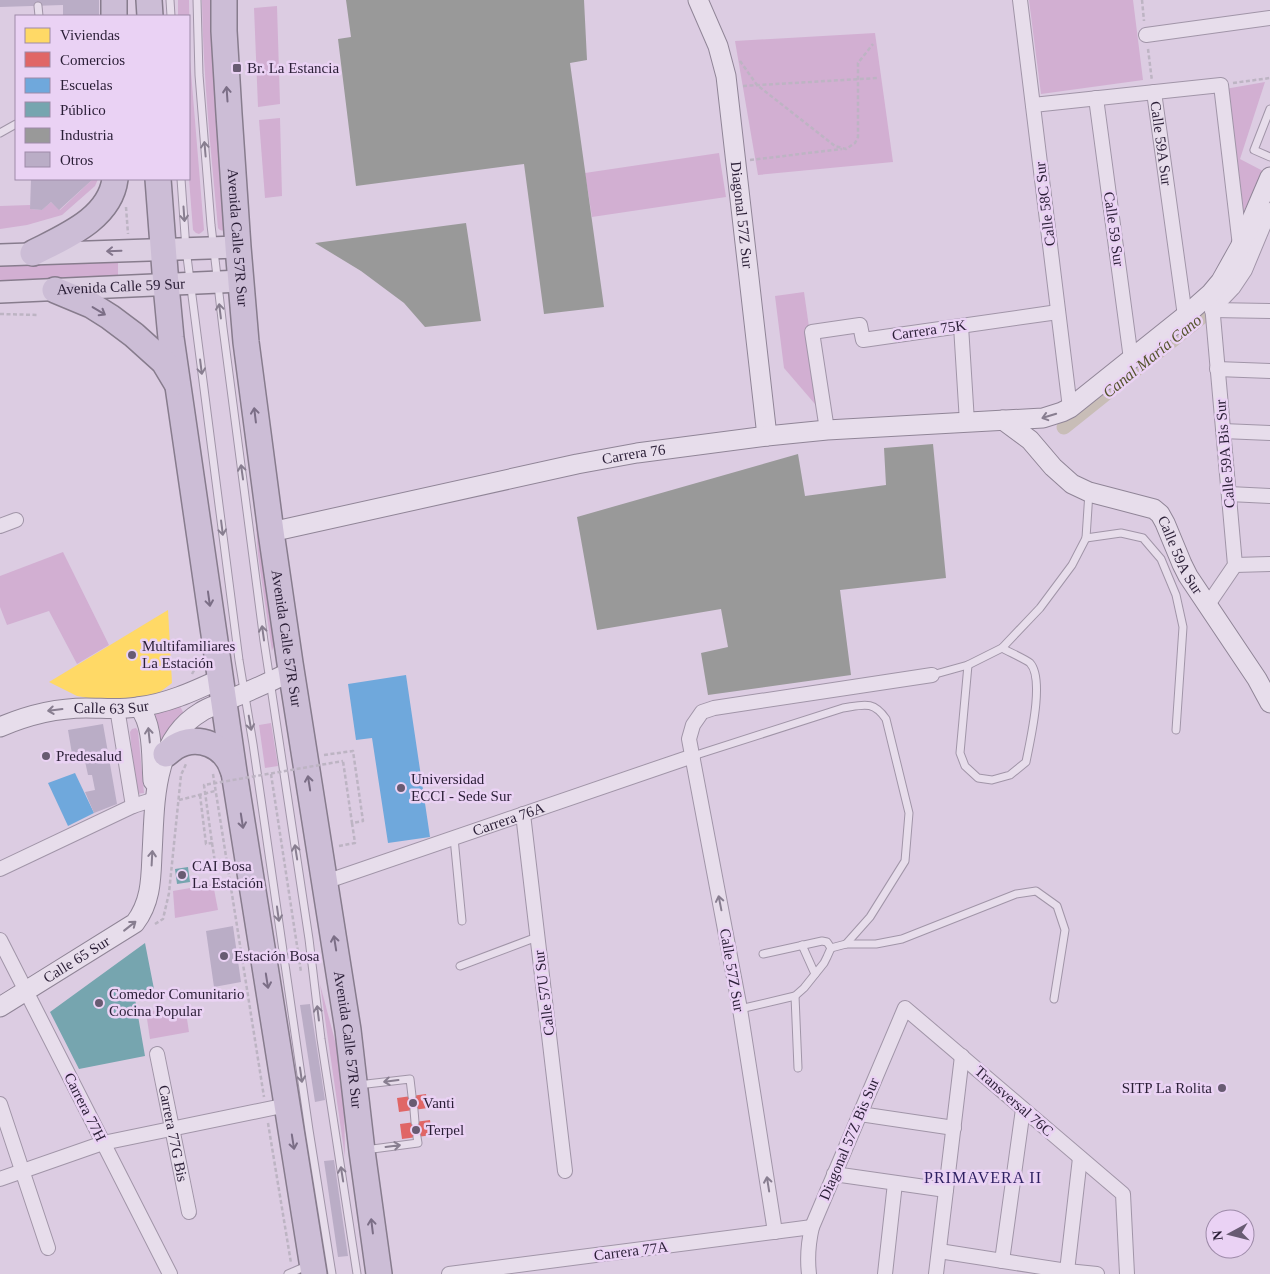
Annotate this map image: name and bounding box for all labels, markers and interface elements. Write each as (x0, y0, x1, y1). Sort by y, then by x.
legend (15, 15, 190, 180)
text: Viviendas (60, 27, 120, 43)
text: Comercios (60, 52, 125, 68)
place label: Br. La Estancia (247, 60, 339, 76)
marker: Br. La Estancia (231, 62, 243, 74)
text: Escuelas (60, 77, 113, 93)
one-way arrow (223, 86, 232, 102)
street label: Calle 59A Sur (1147, 100, 1175, 187)
text: Público (60, 102, 106, 118)
text: Industria (60, 127, 114, 143)
one-way arrow (200, 142, 209, 158)
text: Otros (60, 152, 93, 168)
street label: Diagonal 57Z Sur (728, 161, 756, 269)
street label: Calle 58C Sur (1032, 161, 1058, 247)
street label: Avenida Calle 57R Sur (225, 168, 251, 307)
street label: Calle 59 Sur (1101, 191, 1127, 267)
one-way arrow (179, 206, 188, 222)
one-way arrow (106, 246, 122, 256)
street label: Avenida Calle 59 Sur (56, 276, 185, 297)
one-way arrow (215, 303, 225, 319)
one-way arrow (91, 306, 105, 316)
water label: Canal María Cano (1099, 311, 1205, 401)
street label: Carrera 75K (891, 317, 967, 343)
one-way arrow (197, 358, 207, 374)
street label: Calle 59A Bis Sur (1212, 399, 1238, 509)
one-way arrow (250, 407, 260, 423)
one-way arrow (1042, 412, 1058, 422)
street label: Carrera 76 (601, 441, 667, 467)
one-way arrow (237, 464, 247, 480)
street label: Calle 59A Sur (1155, 513, 1206, 597)
one-way arrow (217, 519, 227, 535)
street label: Avenida Calle 57R Sur (269, 569, 305, 708)
one-way arrow (204, 591, 214, 607)
one-way arrow (258, 625, 268, 641)
place label: Multifamiliares La Estación (142, 638, 235, 671)
marker: Multifamiliares La Estación (126, 649, 138, 661)
street label: Calle 63 Sur (73, 697, 150, 717)
one-way arrow (48, 705, 64, 715)
one-way arrow (245, 715, 255, 731)
one-way arrow (144, 727, 154, 743)
place label: Predesalud (56, 748, 122, 764)
marker: Predesalud (40, 750, 52, 762)
place label: Universidad ECCI - Sede Sur (411, 771, 511, 804)
one-way arrow (304, 775, 314, 791)
marker: Universidad ECCI - Sede Sur (395, 782, 407, 794)
street label: Carrera 76A (471, 799, 547, 839)
one-way arrow (237, 812, 247, 828)
one-way arrow (291, 845, 301, 861)
one-way arrow (148, 850, 157, 866)
place label: CAI Bosa La Estación (192, 858, 264, 891)
marker: CAI Bosa La Estación (176, 869, 188, 881)
one-way arrow (715, 895, 724, 911)
one-way arrow (273, 905, 283, 921)
one-way arrow (123, 920, 136, 931)
street label: Calle 57Z Sur (717, 927, 747, 1013)
street label: Calle 65 Sur (40, 933, 113, 986)
one-way arrow (329, 936, 339, 952)
place label: Estación Bosa (234, 948, 320, 964)
street label: Calle 57U Sur (531, 949, 557, 1037)
marker: Estación Bosa (218, 950, 230, 962)
street label: Avenida Calle 57R Sur (331, 970, 365, 1109)
one-way arrow (263, 973, 273, 989)
place label: Comedor Comunitario Cocina Popular (109, 986, 244, 1019)
marker: Comedor Comunitario Cocina Popular (93, 997, 105, 1009)
one-way arrow (313, 1005, 323, 1021)
street label: Transversal 76C (972, 1063, 1056, 1139)
one-way arrow (296, 1066, 306, 1082)
street label: Carrera 77H (61, 1070, 109, 1144)
street label: Diagonal 57Z Bis Sur (816, 1075, 882, 1203)
one-way arrow (383, 1076, 399, 1086)
place label: SITP La Rolita (1122, 1080, 1212, 1096)
marker: SITP La Rolita (1216, 1082, 1228, 1094)
street label: Carrera 77G Bis (155, 1084, 191, 1183)
place label: Vanti (423, 1095, 455, 1111)
marker: Vanti (407, 1097, 419, 1109)
place label: Terpel (426, 1122, 464, 1138)
marker: Terpel (410, 1124, 422, 1136)
one-way arrow (288, 1133, 298, 1149)
one-way arrow (385, 1141, 401, 1151)
one-way arrow (336, 1166, 346, 1182)
district label: PRIMAVERA II (924, 1169, 1042, 1186)
one-way arrow (762, 1176, 772, 1192)
north arrow (1205, 1209, 1255, 1259)
one-way arrow (367, 1218, 377, 1234)
text: N (1210, 1230, 1226, 1241)
street label: Carrera 77A (593, 1238, 669, 1263)

